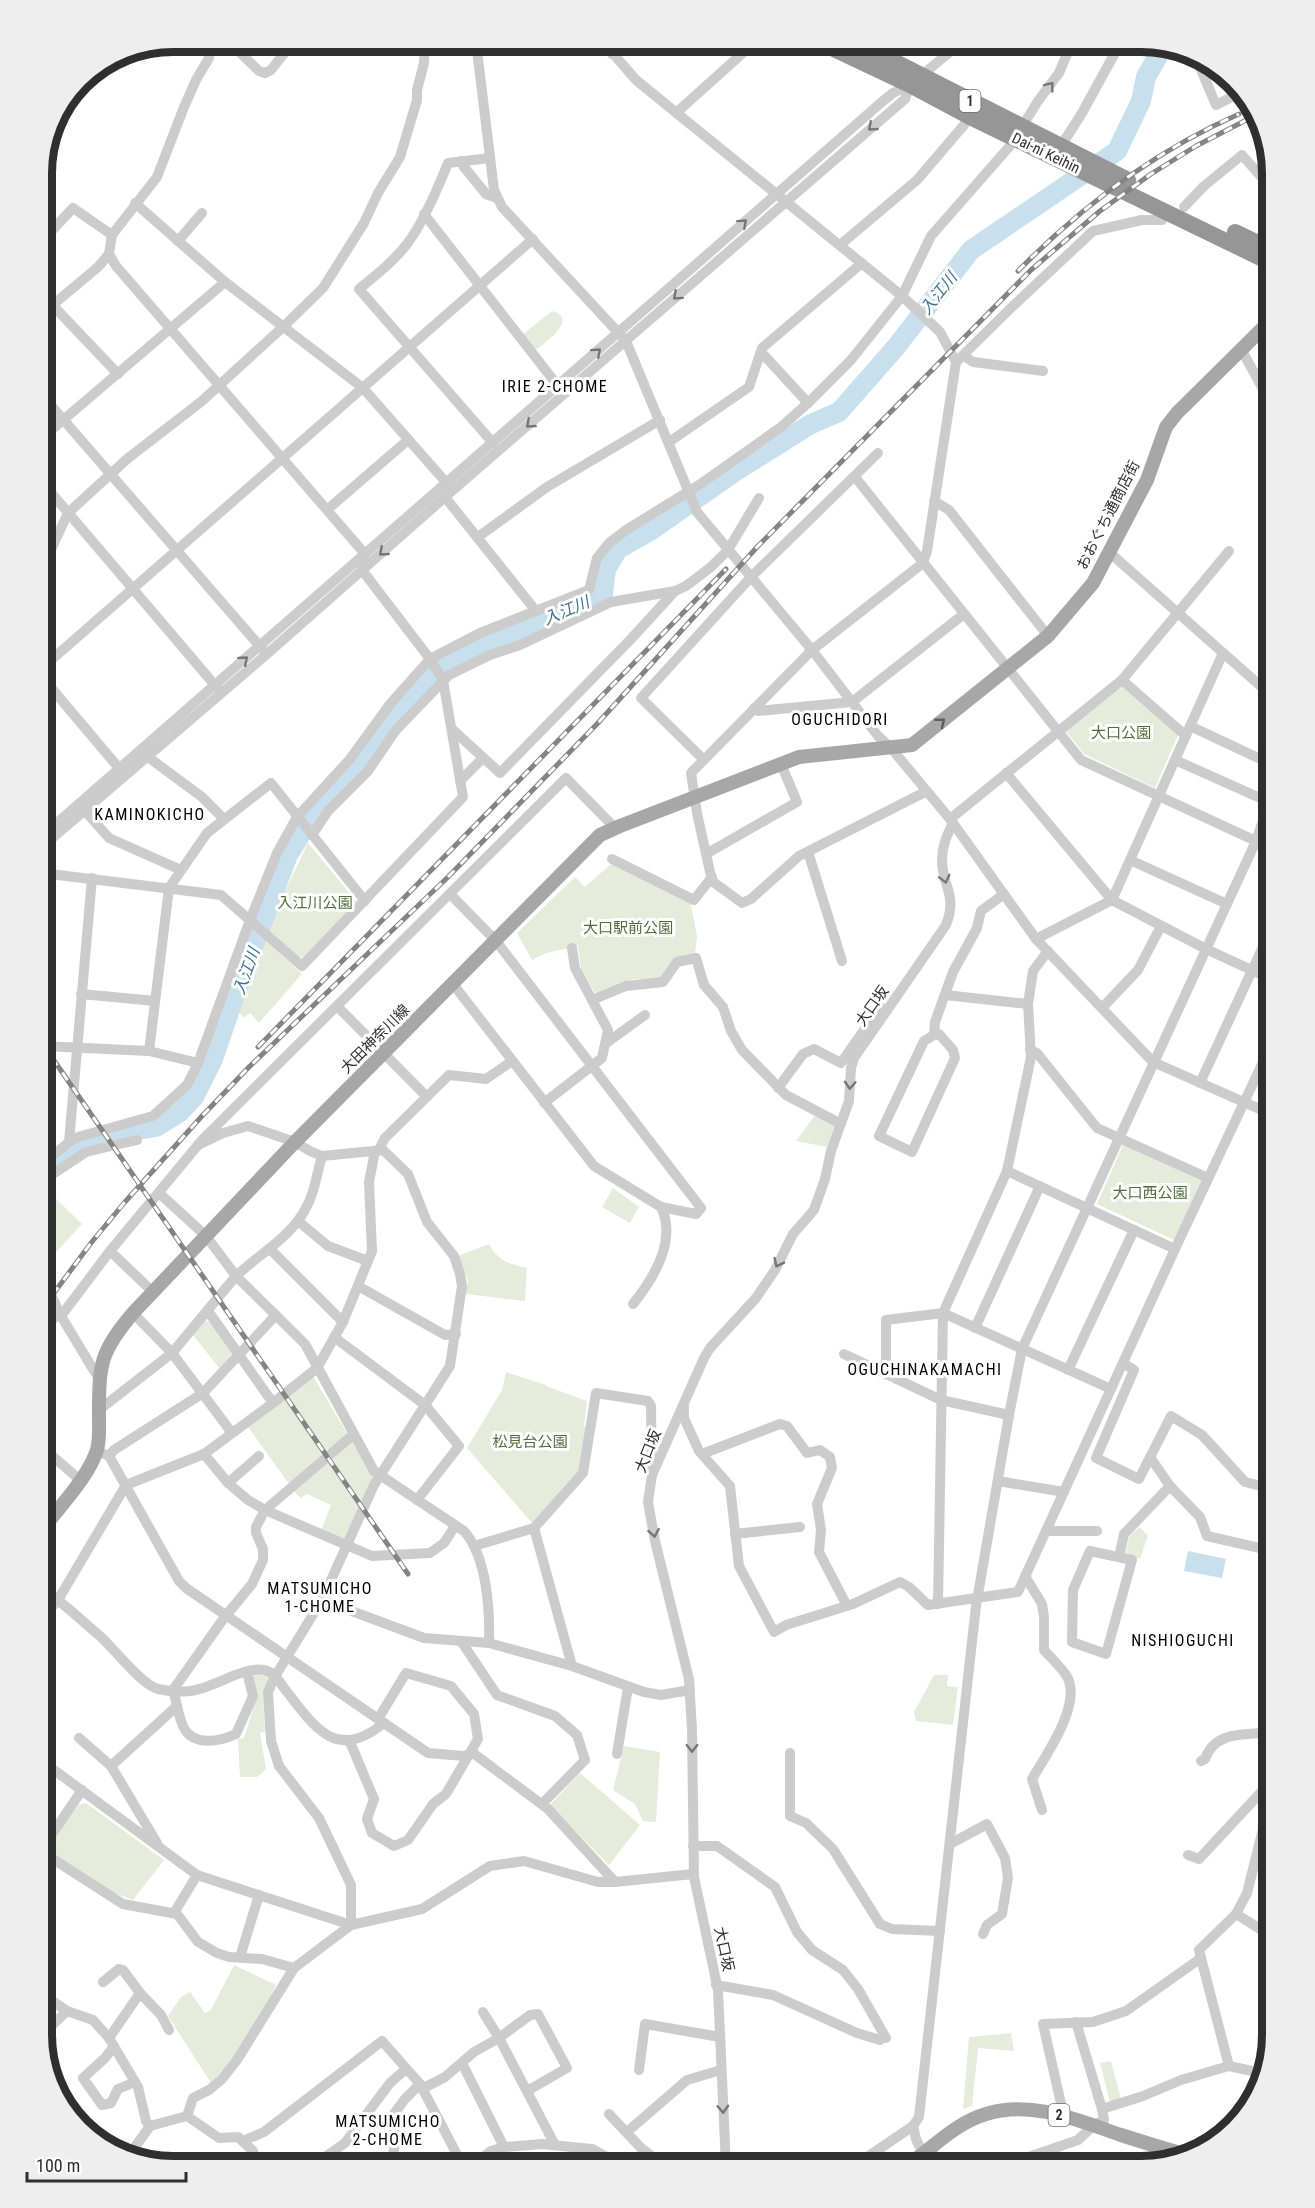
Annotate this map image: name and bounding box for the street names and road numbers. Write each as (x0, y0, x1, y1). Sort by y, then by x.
road number: 1 (960, 90, 980, 112)
street label: Dai-ni Keihin (1009, 129, 1083, 177)
street label: おおぐち通商店街 (1073, 457, 1143, 573)
street label: 大口坂 (852, 982, 892, 1030)
street label: 大田神奈川線 (337, 1001, 413, 1077)
street label: 大口坂 (631, 1427, 665, 1475)
street label: 大口坂 (711, 1925, 737, 1973)
road number: 2 (1048, 2104, 1070, 2126)

